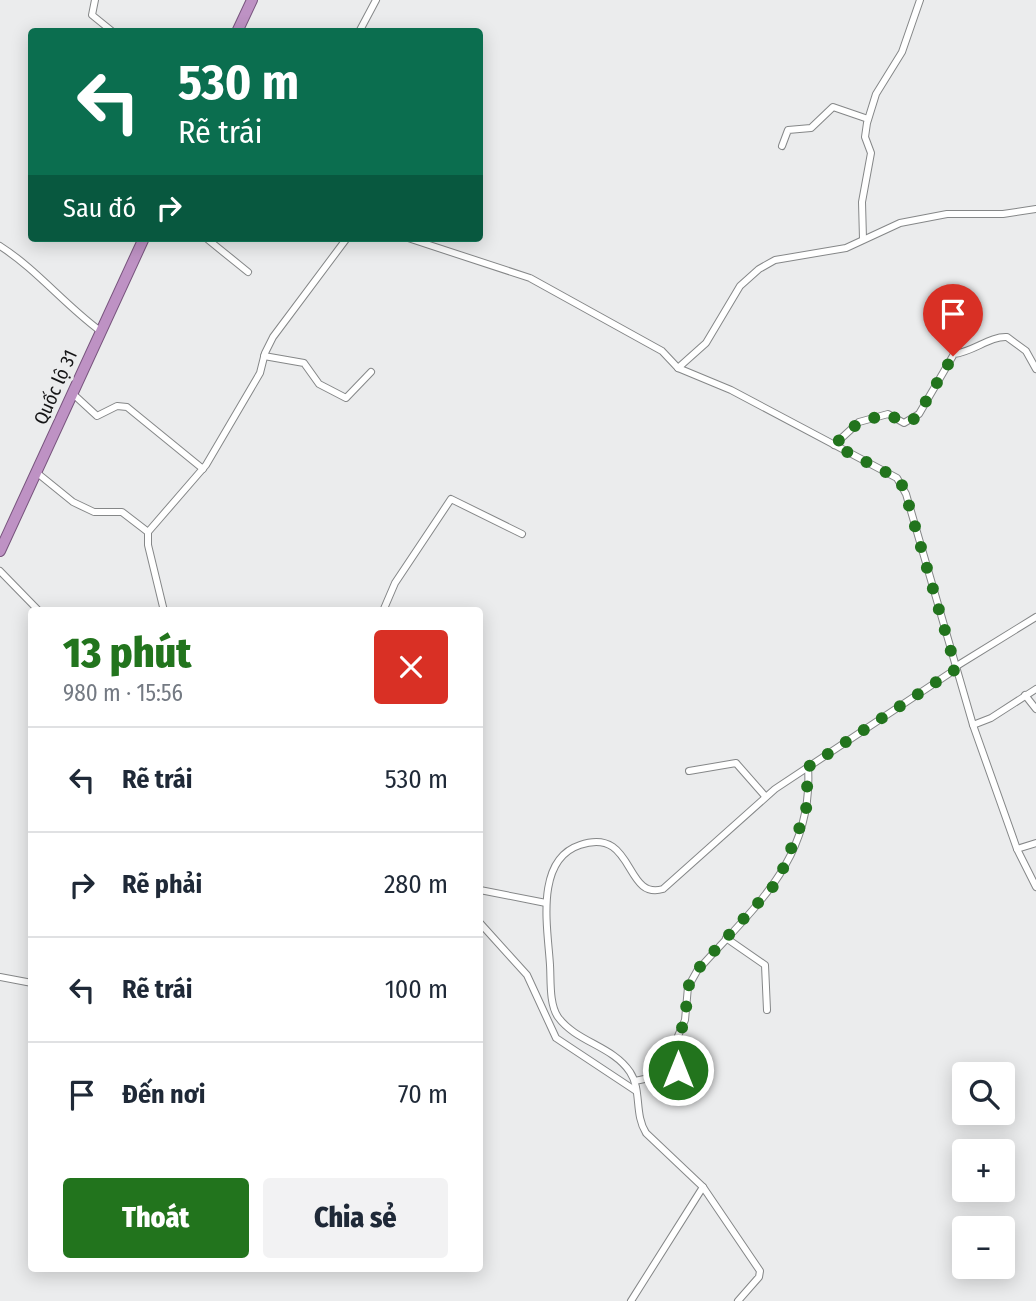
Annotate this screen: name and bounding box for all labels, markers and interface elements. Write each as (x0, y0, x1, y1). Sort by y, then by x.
text: 530 m (178, 53, 299, 112)
icon: left (63, 56, 154, 147)
text: Rẽ trái (178, 113, 263, 151)
icon: right (150, 189, 188, 227)
text: Sau đó (63, 193, 136, 224)
pin (923, 284, 983, 356)
icon: arrive (934, 295, 972, 333)
street label: Quốc lộ 31 (29, 346, 82, 428)
text: 13 phút (63, 628, 191, 678)
button: close (374, 630, 448, 704)
text: 980 m · 15:56 (63, 679, 183, 707)
icon: left (63, 761, 101, 799)
text: Rẽ trái (122, 764, 192, 795)
text: 530 m (385, 764, 448, 795)
icon: right (63, 866, 101, 904)
text: Rẽ phải (122, 869, 202, 900)
text: 280 m (384, 869, 448, 900)
icon: left (63, 971, 101, 1009)
text: Rẽ trái (122, 974, 192, 1005)
text: 100 m (385, 974, 448, 1005)
position arrow (641, 1033, 715, 1107)
map controls (952, 1062, 1015, 1279)
button: search (952, 1062, 1015, 1125)
icon: arrive (63, 1076, 101, 1114)
text: Đến nơi (122, 1079, 205, 1110)
text: 70 m (398, 1079, 448, 1110)
button: + (952, 1139, 1015, 1202)
button: Thoát (63, 1178, 249, 1258)
button: Chia sẻ (263, 1178, 448, 1258)
button: − (952, 1216, 1015, 1279)

